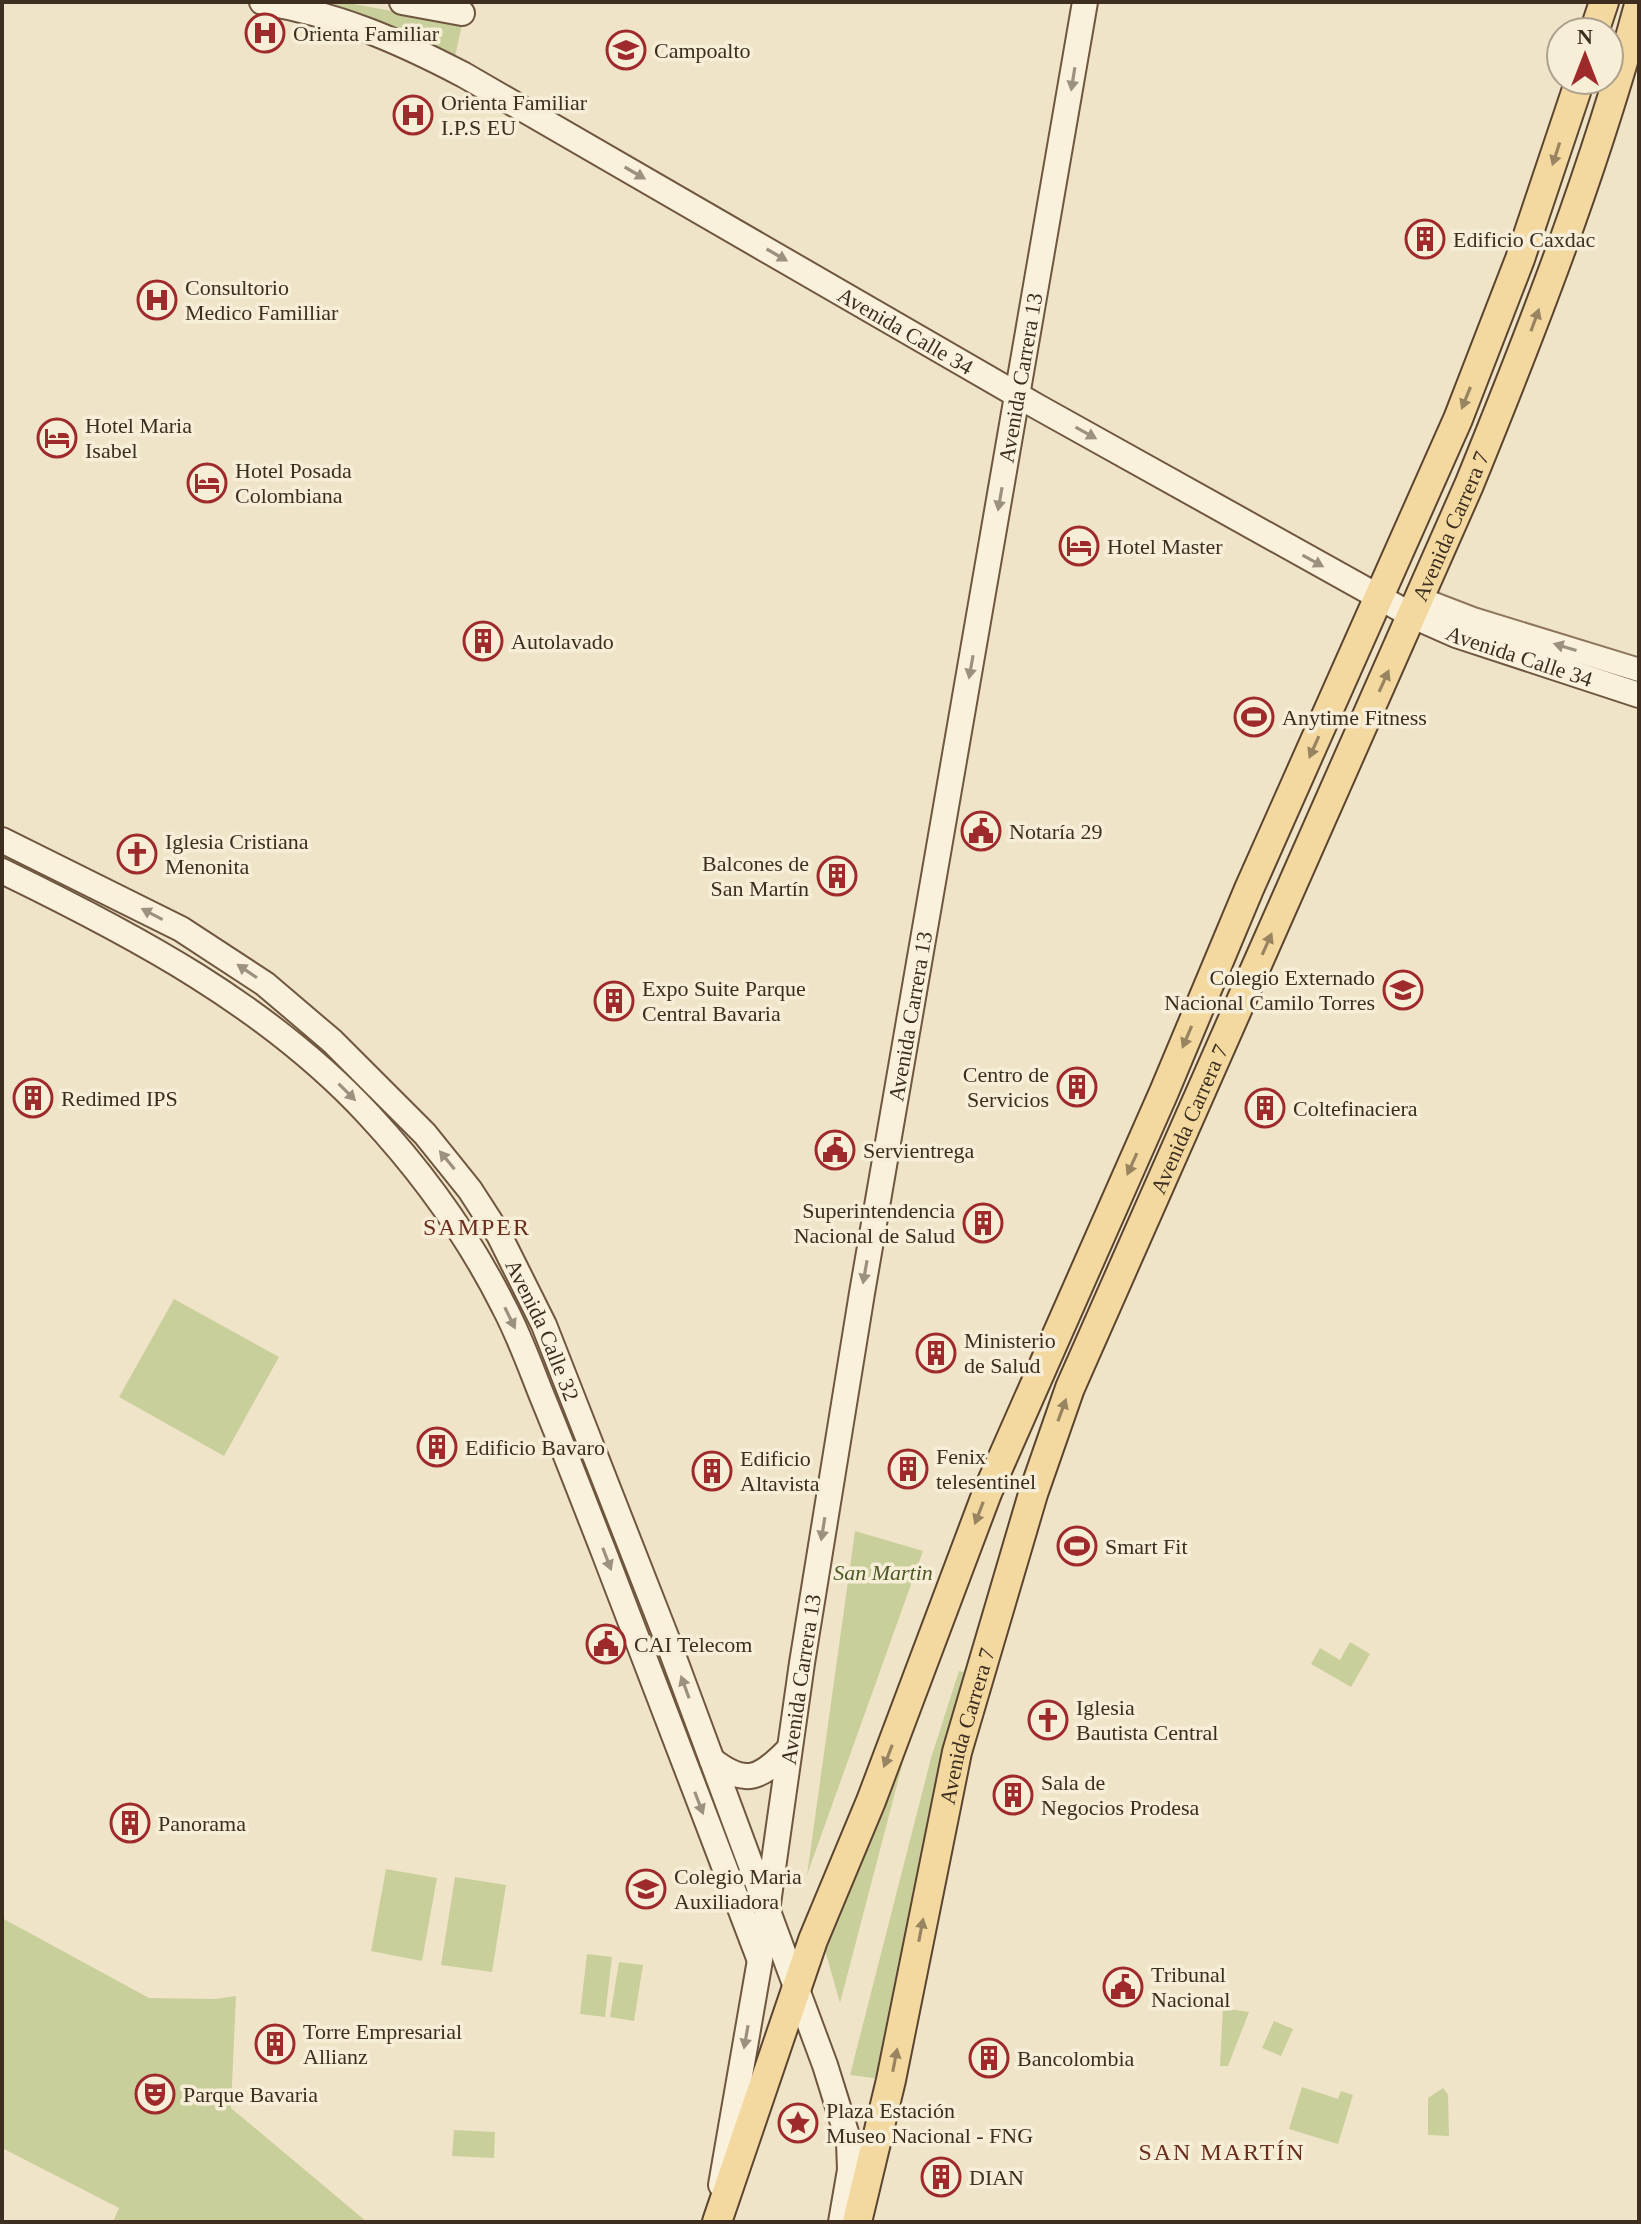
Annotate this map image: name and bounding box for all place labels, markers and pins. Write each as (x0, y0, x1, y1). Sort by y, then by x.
hospital icon: Orienta Familiar (244, 12, 286, 54)
place label: Orienta Familiar (293, 21, 440, 46)
school or university icon: Campoalto (605, 29, 647, 71)
place label: Campoalto (654, 38, 751, 63)
place label: Orienta Familiar I.P.S EU (441, 90, 588, 140)
hospital icon: Orienta Familiar I.P.S EU (392, 94, 434, 136)
building icon: Edificio Caxdac (1404, 218, 1446, 260)
place label: Edificio Caxdac (1453, 227, 1596, 252)
place label: Consultorio Medico Familliar (185, 275, 339, 325)
hospital icon: Consultorio Medico Familliar (136, 279, 178, 321)
place label: Hotel Maria Isabel (85, 413, 192, 463)
hotel icon: Hotel Maria Isabel (36, 417, 78, 459)
place label: Hotel Posada Colombiana (235, 458, 352, 508)
hotel icon: Hotel Posada Colombiana (186, 462, 228, 504)
hotel icon: Hotel Master (1058, 525, 1100, 567)
place label: Hotel Master (1107, 534, 1223, 559)
building icon: Autolavado (462, 620, 504, 662)
place label: Autolavado (511, 629, 614, 654)
sports icon: Anytime Fitness (1233, 696, 1275, 738)
place label: Anytime Fitness (1282, 705, 1427, 730)
public building icon: Notaría 29 (960, 810, 1002, 852)
place label: Notaría 29 (1009, 819, 1102, 844)
place label: Iglesia Cristiana Menonita (165, 829, 309, 879)
church icon: Iglesia Cristiana Menonita (116, 833, 158, 875)
place label: Balcones de San Martín (702, 851, 809, 901)
building icon: Balcones de San Martín (816, 855, 858, 897)
place label: Colegio Externado Nacional Camilo Torres (1164, 965, 1375, 1015)
school or university icon: Colegio Externado Nacional Camilo Torres (1382, 969, 1424, 1011)
place label: Expo Suite Parque Central Bavaria (642, 976, 806, 1026)
building icon: Expo Suite Parque Central Bavaria (593, 980, 635, 1022)
place label: Centro de Servicios (963, 1062, 1049, 1112)
building icon: Centro de Servicios (1056, 1066, 1098, 1108)
building icon: Redimed IPS (12, 1077, 54, 1119)
place label: Redimed IPS (61, 1086, 178, 1111)
building icon: Coltefinaciera (1244, 1087, 1286, 1129)
place label: Coltefinaciera (1293, 1096, 1418, 1121)
public building icon: Servientrega (814, 1129, 856, 1171)
place label: Servientrega (863, 1138, 974, 1163)
place label: Superintendencia Nacional de Salud (794, 1198, 955, 1248)
building icon: Superintendencia Nacional de Salud (962, 1202, 1004, 1244)
place label: Ministerio de Salud (964, 1328, 1056, 1378)
building icon: Ministerio de Salud (915, 1332, 957, 1374)
building icon: Edificio Bavaro (416, 1426, 458, 1468)
place label: Edificio Bavaro (465, 1435, 605, 1460)
place label: Fenix telesentinel (936, 1444, 1036, 1494)
place label: Edificio Altavista (740, 1446, 820, 1496)
building icon: Fenix telesentinel (887, 1448, 929, 1490)
building icon: Edificio Altavista (691, 1450, 733, 1492)
sports icon: Smart Fit (1056, 1525, 1098, 1567)
place label: Smart Fit (1105, 1534, 1188, 1559)
public building icon: CAI Telecom (585, 1623, 627, 1665)
place label: CAI Telecom (634, 1632, 752, 1657)
place label: Iglesia Bautista Central (1076, 1695, 1218, 1745)
church icon: Iglesia Bautista Central (1027, 1699, 1069, 1741)
place label: Sala de Negocios Prodesa (1041, 1770, 1199, 1820)
building icon: Sala de Negocios Prodesa (992, 1774, 1034, 1816)
building icon: Panorama (109, 1802, 151, 1844)
place label: Panorama (158, 1811, 246, 1836)
place label: Colegio Maria Auxiliadora (674, 1864, 802, 1914)
school or university icon: Colegio Maria Auxiliadora (625, 1868, 667, 1910)
place label: Tribunal Nacional (1151, 1962, 1230, 2012)
public building icon: Tribunal Nacional (1102, 1966, 1144, 2008)
place label: Torre Empresarial Allianz (303, 2019, 462, 2069)
building icon: Torre Empresarial Allianz (254, 2023, 296, 2065)
building icon: Bancolombia (968, 2037, 1010, 2079)
place label: Bancolombia (1017, 2046, 1135, 2071)
theatre icon: Parque Bavaria (134, 2073, 176, 2115)
place label: Parque Bavaria (183, 2082, 318, 2107)
place label: Plaza Estación Museo Nacional - FNG (826, 2098, 1033, 2148)
place icon: Plaza Estación Museo Nacional - FNG (777, 2102, 819, 2144)
building icon: DIAN (920, 2156, 962, 2198)
place label: DIAN (969, 2165, 1024, 2190)

